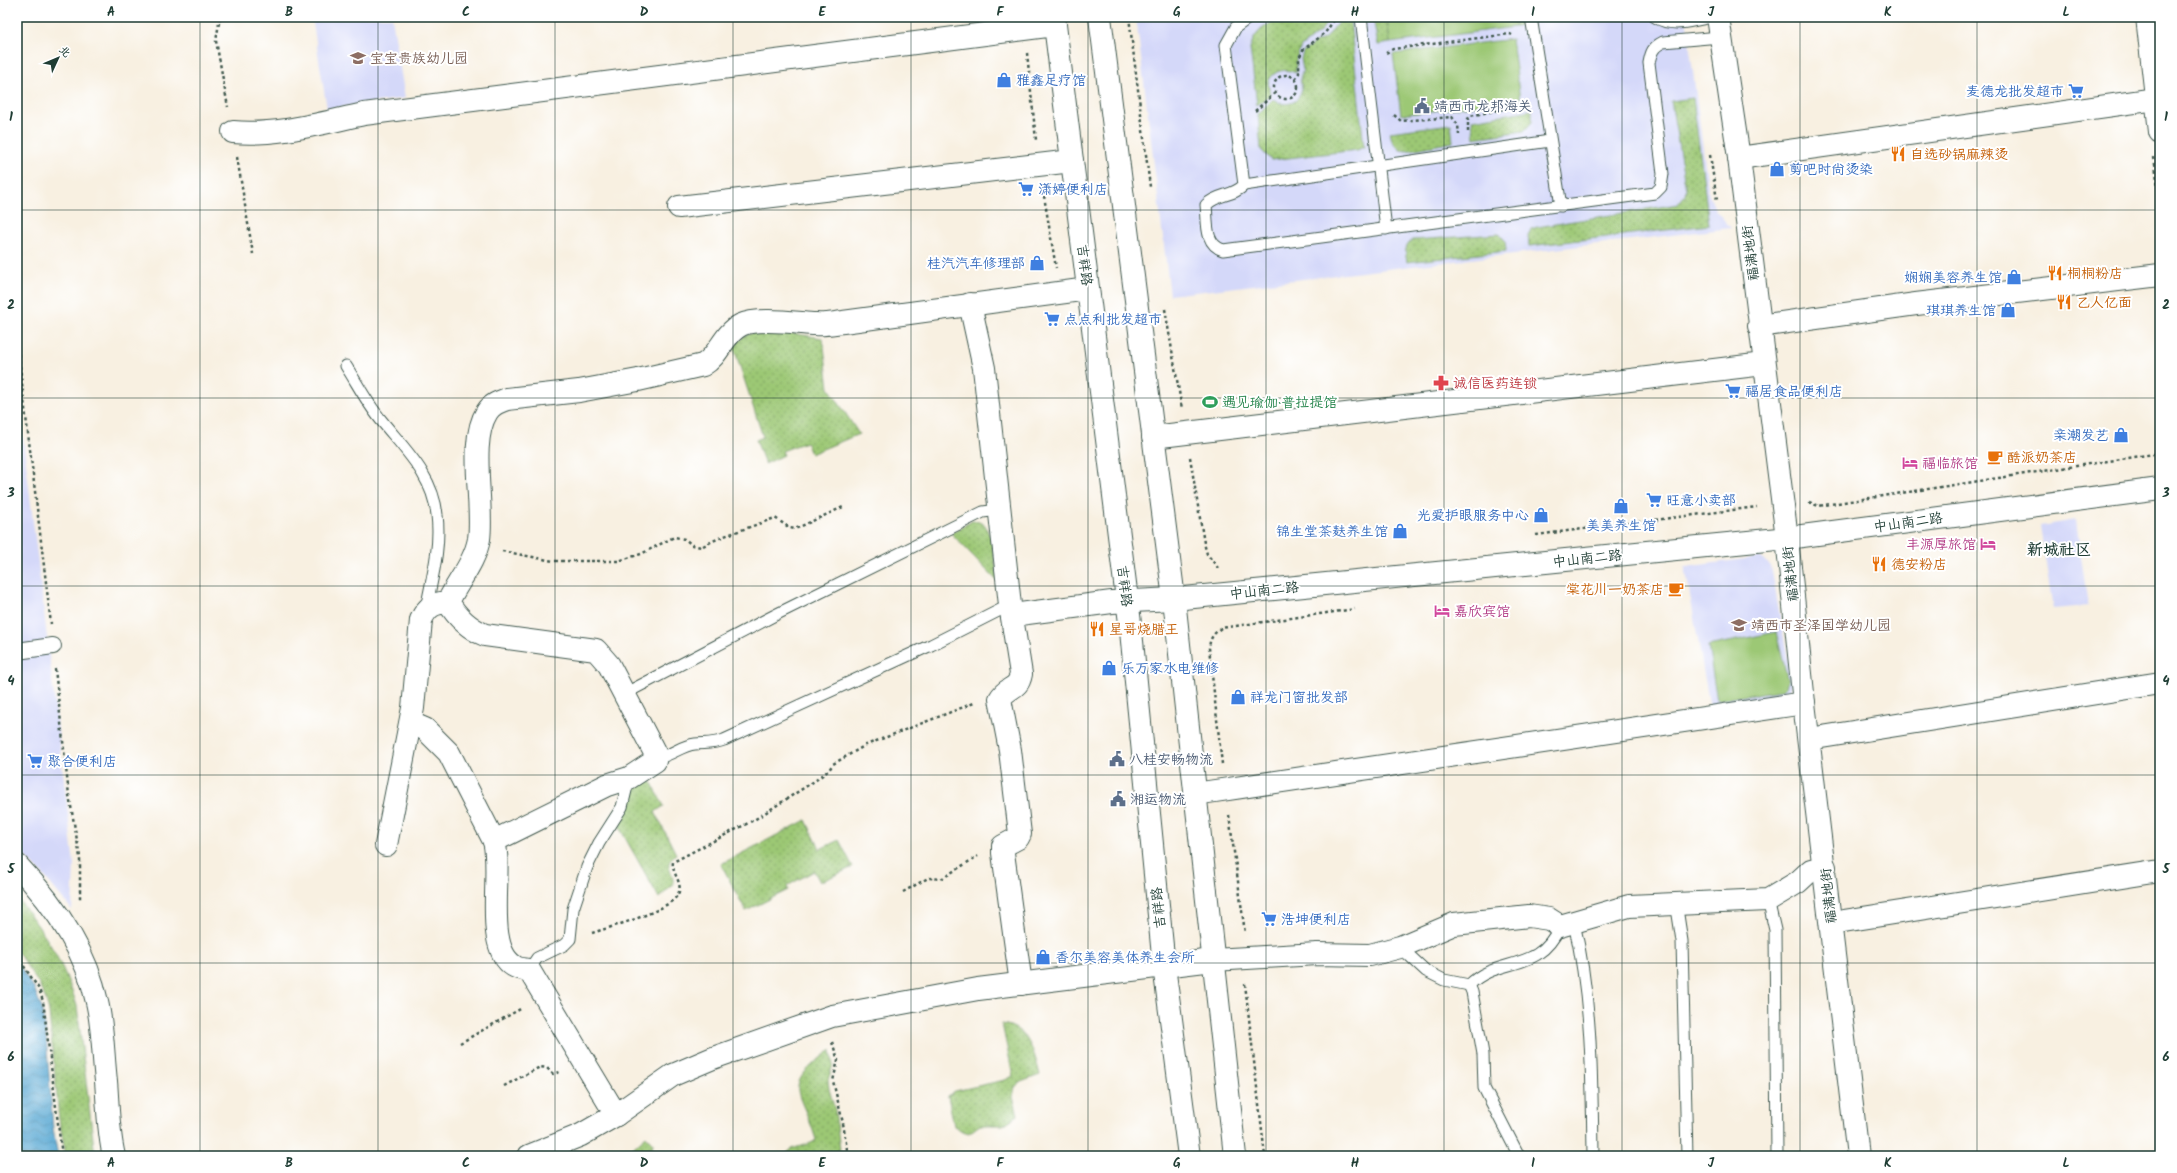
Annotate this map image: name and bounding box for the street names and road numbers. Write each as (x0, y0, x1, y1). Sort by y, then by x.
street label: 福满地街 (1737, 224, 1765, 282)
street label: 吉祥路 (1071, 243, 1097, 287)
street label: 中山南二路 (1872, 507, 1944, 539)
street label: 中山南二路 (1551, 544, 1623, 574)
street label: 福满地街 (1777, 545, 1805, 603)
street label: 吉祥路 (1111, 564, 1137, 608)
street label: 中山南二路 (1228, 576, 1300, 606)
street label: 福满地街 (1815, 867, 1843, 925)
street label: 吉祥路 (1146, 886, 1172, 930)

